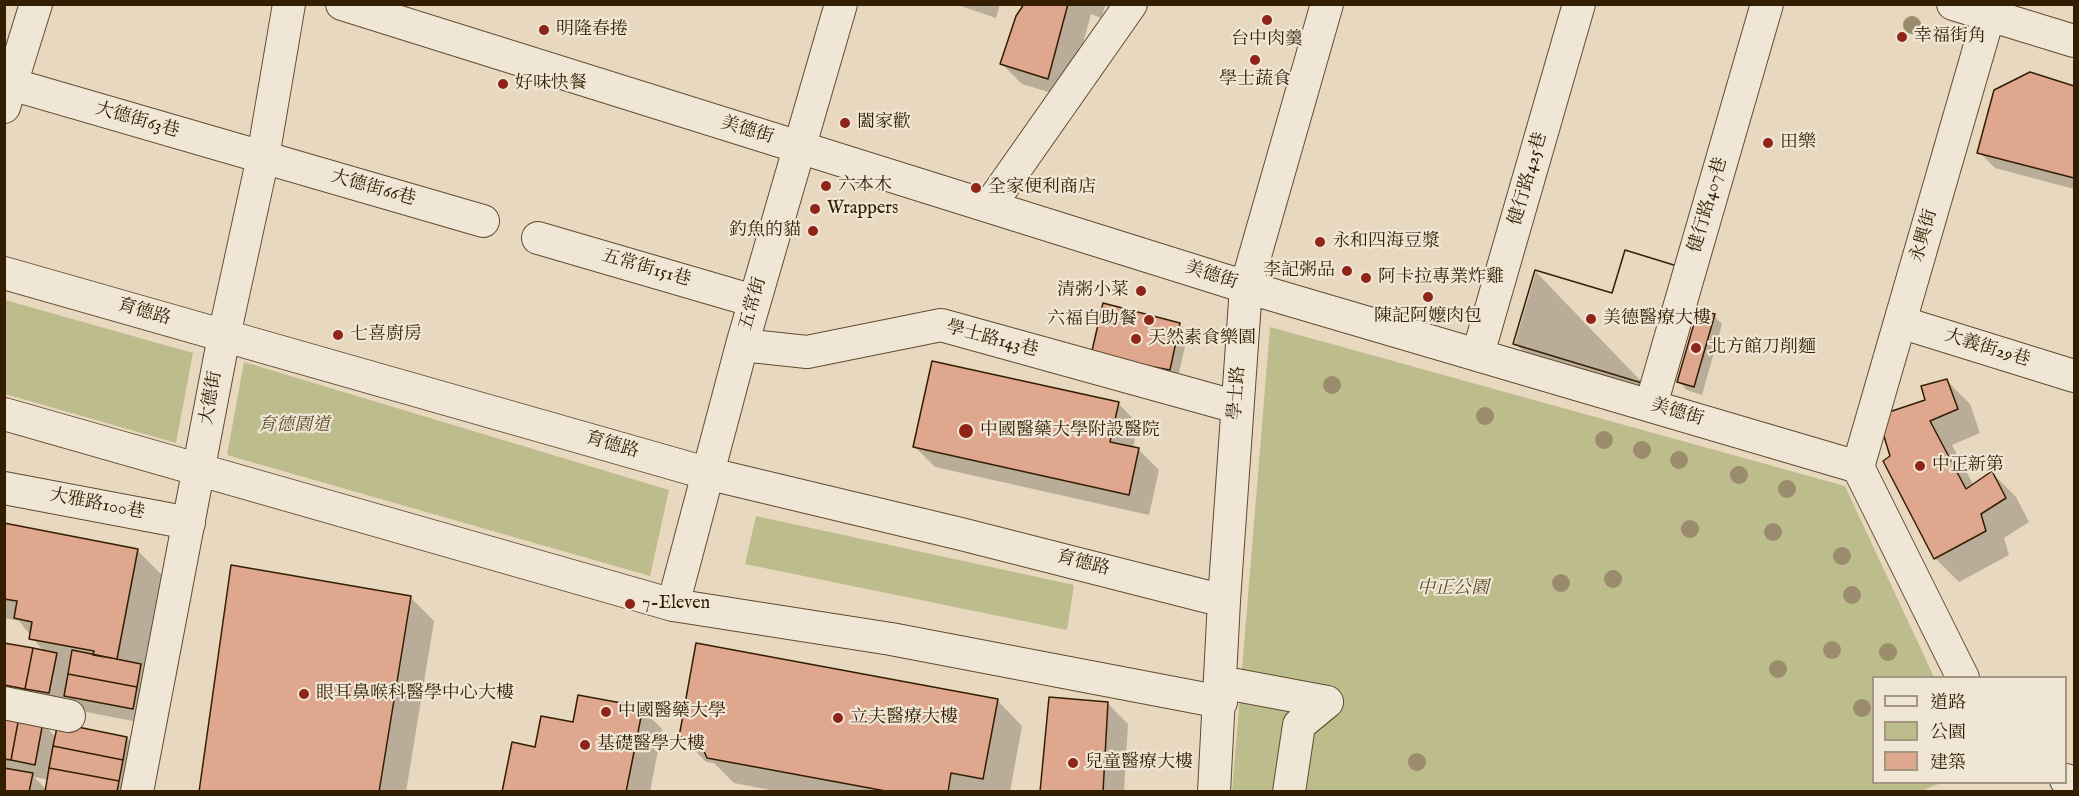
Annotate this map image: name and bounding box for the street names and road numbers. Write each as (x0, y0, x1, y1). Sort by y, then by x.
street label: 大德街63巷 (93, 99, 181, 143)
street label: 美德街 (718, 113, 776, 149)
street label: 健行路425巷 (1505, 130, 1553, 228)
street label: 健行路407巷 (1685, 155, 1733, 255)
street label: 大德街66巷 (328, 167, 418, 211)
street label: 永興街 (1907, 207, 1943, 265)
street label: 五常街151巷 (599, 246, 693, 292)
street label: 美德街 (1182, 257, 1240, 295)
street label: 五常街 (736, 275, 772, 333)
street label: 育德路 (115, 295, 173, 331)
street label: 學士路143巷 (944, 317, 1040, 363)
street label: 大義街29巷 (1942, 326, 2032, 372)
street label: 學士路 (1225, 365, 1251, 421)
street label: 大德街 (197, 370, 227, 426)
street label: 美德街 (1648, 395, 1706, 431)
street label: 育德路 (583, 428, 641, 464)
street label: 大雅路100巷 (48, 485, 146, 525)
street label: 育德路 (1054, 547, 1112, 581)

